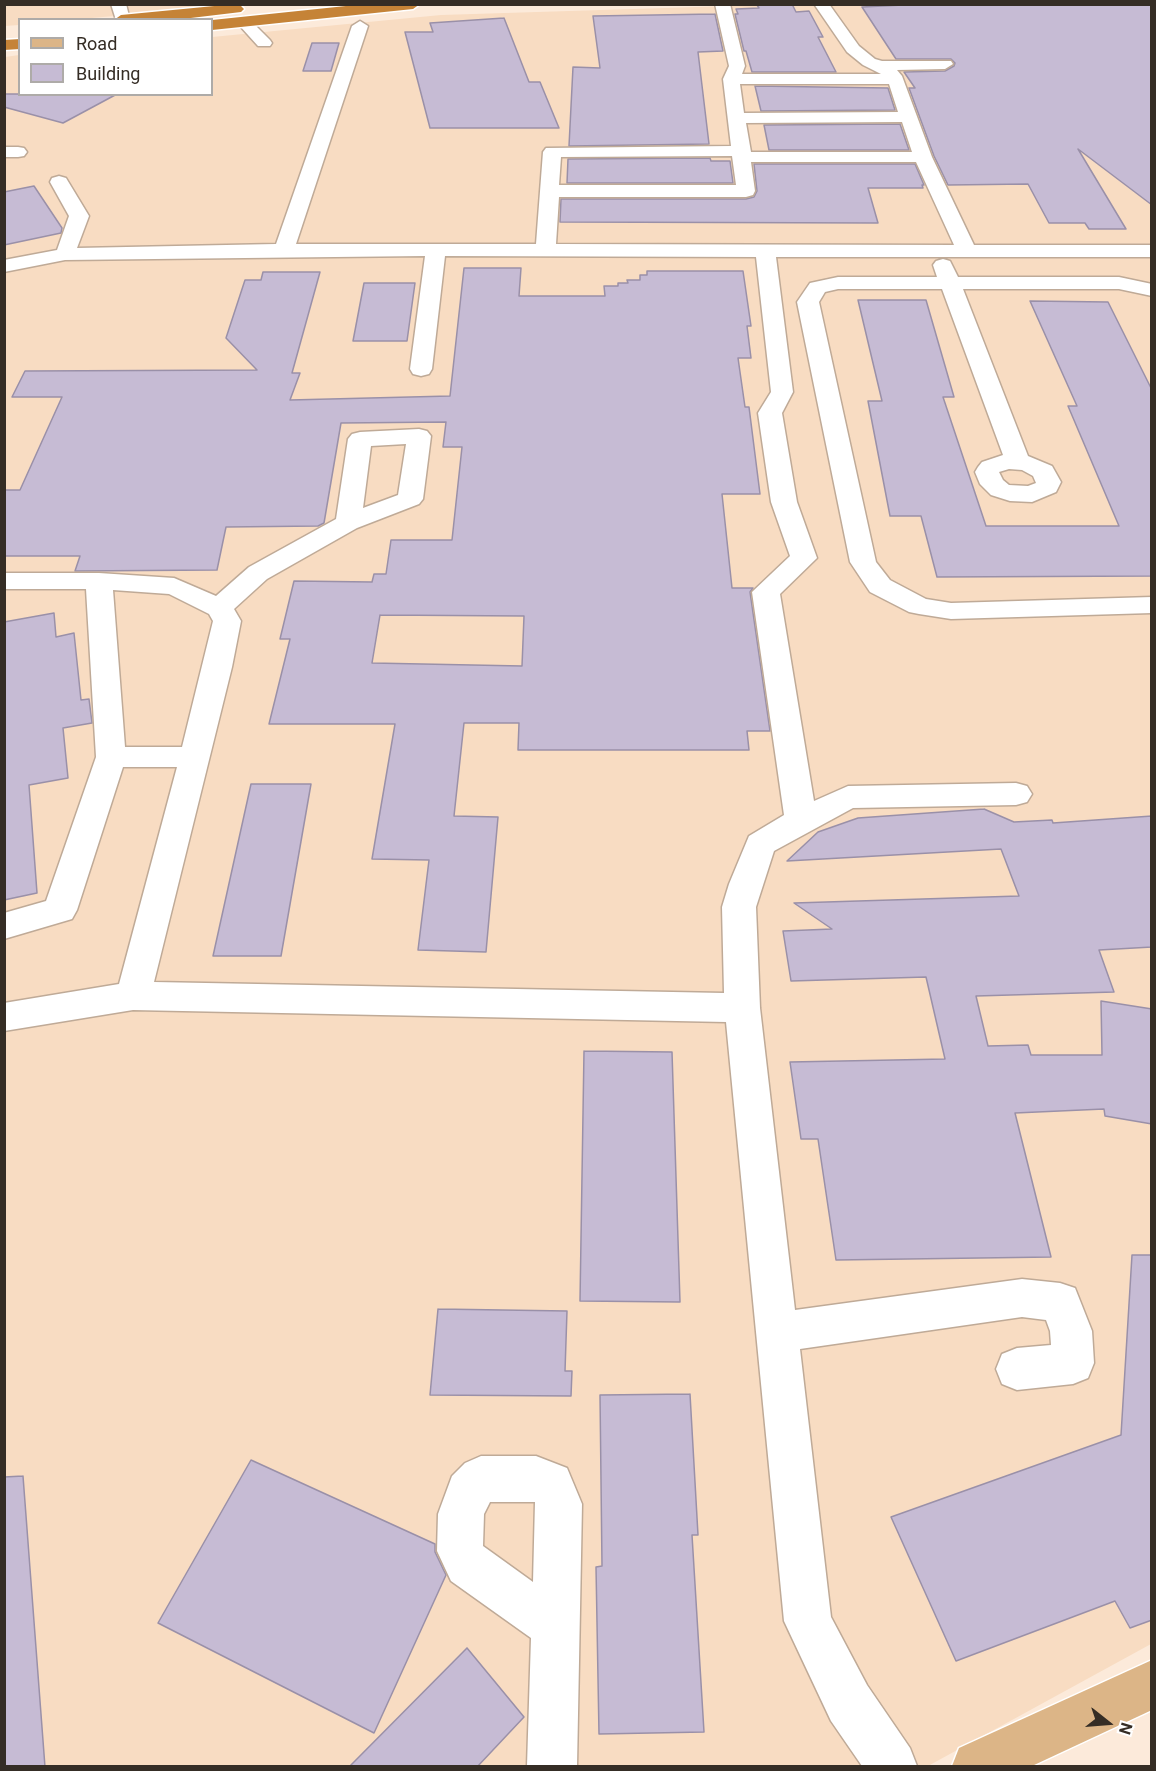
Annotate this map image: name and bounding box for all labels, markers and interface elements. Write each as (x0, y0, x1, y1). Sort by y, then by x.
legend (18, 18, 213, 96)
text: Road (76, 33, 117, 54)
text: Building (76, 63, 140, 84)
north arrow (1078, 1693, 1138, 1753)
text: N (1115, 1720, 1136, 1737)

